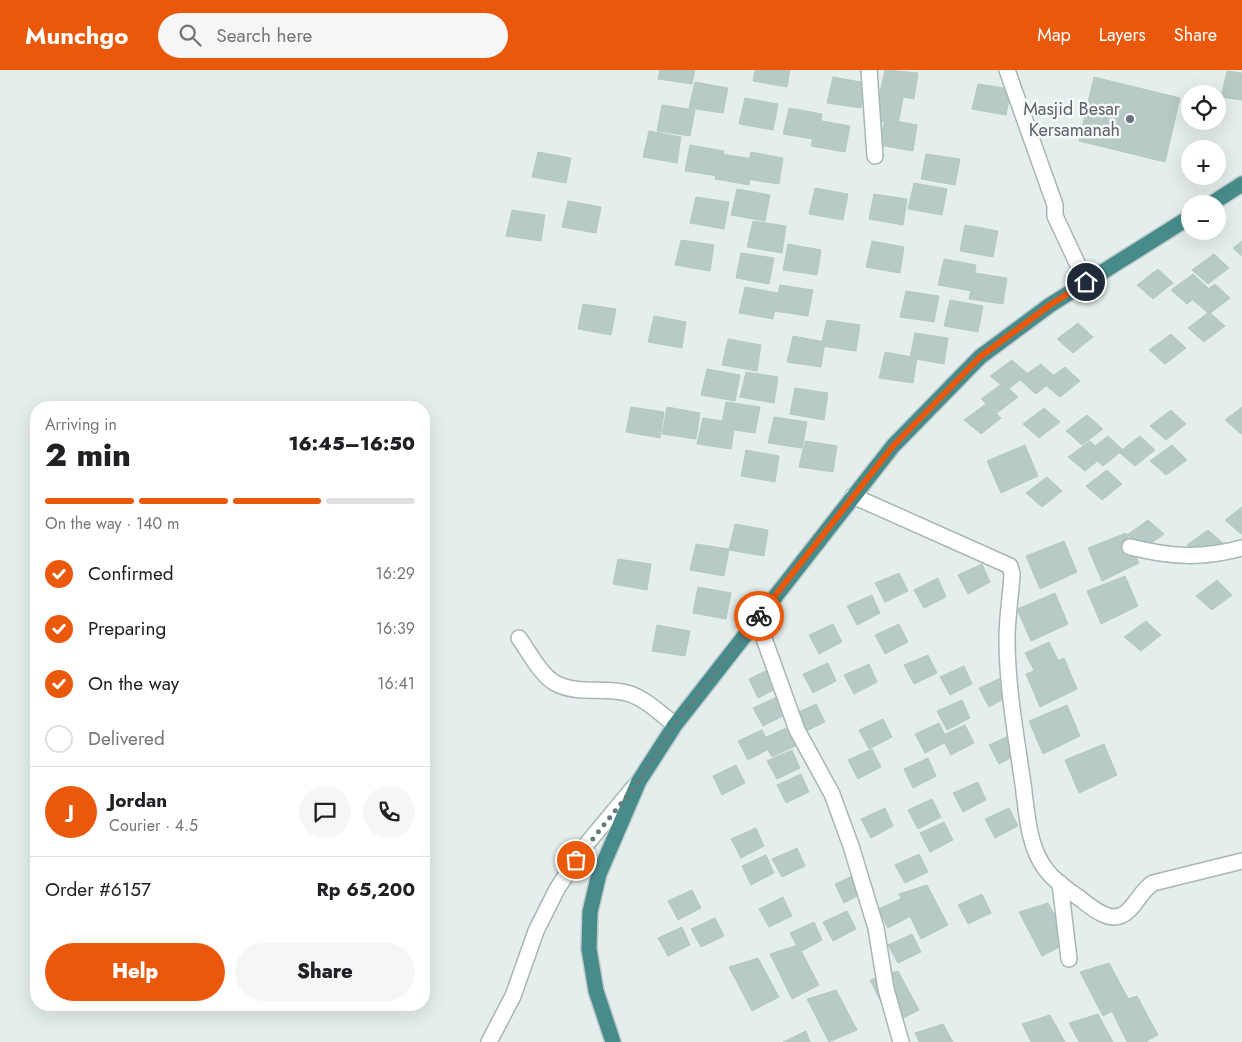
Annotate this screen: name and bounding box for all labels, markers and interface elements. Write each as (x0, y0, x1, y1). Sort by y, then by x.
search box (158, 13, 508, 58)
text: Munchgo (25, 18, 128, 53)
icon: search (176, 21, 204, 49)
text: Search here (216, 22, 312, 49)
text: Map (1037, 22, 1071, 48)
text: Layers (1099, 22, 1146, 48)
text: Share (1174, 22, 1217, 48)
map controls (1181, 85, 1226, 240)
button: locate (1181, 85, 1226, 130)
place label: Masjid Besar Kersamanah (1023, 96, 1121, 143)
marker: Masjid Besar Kersamanah (1124, 113, 1136, 125)
button: + (1181, 140, 1226, 185)
button: − (1181, 195, 1226, 240)
pin (1065, 261, 1107, 303)
icon: home (1072, 268, 1100, 296)
text: Arriving in (45, 413, 117, 436)
text: 16:45–16:50 (289, 430, 415, 457)
text: 2 min (45, 432, 131, 478)
text: On the way · 140 m (45, 512, 179, 535)
icon: check (45, 560, 73, 588)
text: Confirmed (88, 560, 174, 587)
text: 16:29 (375, 562, 415, 585)
courier (734, 591, 784, 641)
icon: bike (745, 602, 773, 630)
icon: check (45, 615, 73, 643)
text: Preparing (88, 615, 166, 642)
text: 16:39 (376, 617, 415, 640)
icon: check (45, 670, 73, 698)
text: On the way (88, 670, 179, 697)
text: 16:41 (377, 672, 415, 695)
text: Delivered (88, 725, 165, 752)
button: chat (299, 786, 351, 838)
button: phone (363, 786, 415, 838)
text: Jordan (109, 787, 167, 814)
text: J (68, 798, 74, 825)
text: Courier · 4.5 (109, 814, 198, 837)
pin (555, 839, 597, 881)
icon: bag (562, 846, 590, 874)
text: Order #6157 (45, 876, 151, 903)
text: Rp 65,200 (317, 876, 415, 903)
button: Help (45, 943, 225, 1001)
button: Share (235, 943, 415, 1001)

